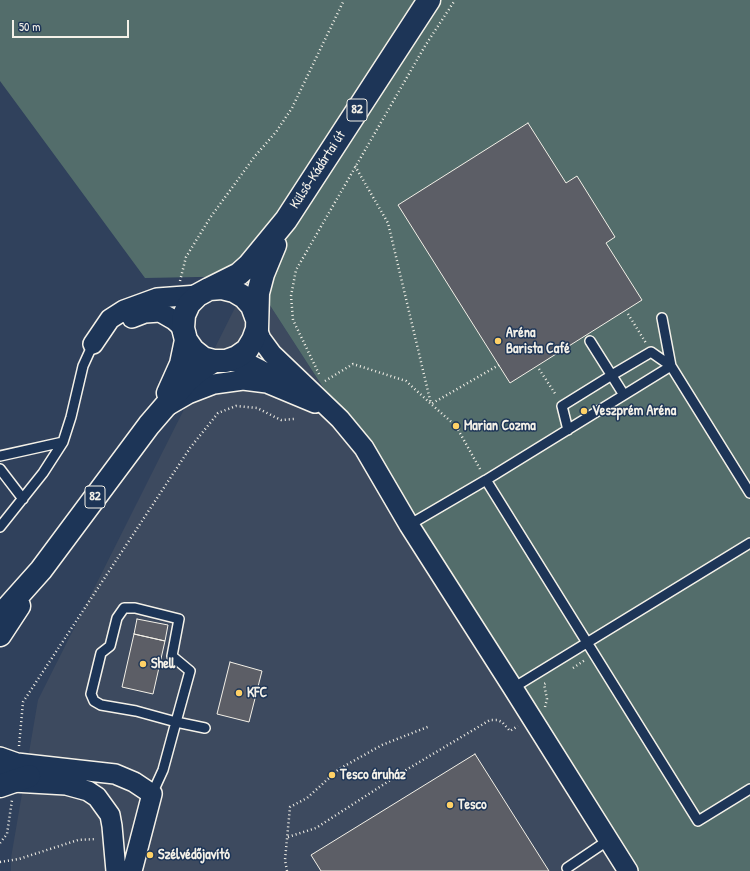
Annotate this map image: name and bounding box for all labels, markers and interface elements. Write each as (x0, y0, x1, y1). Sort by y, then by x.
scale bar (14, 12, 131, 38)
text: 50 m (19, 18, 40, 35)
road number: 82 (347, 99, 367, 121)
street label: Külső-Kádártai út (287, 128, 349, 212)
place label: Aréna Barista Café (506, 325, 570, 358)
marker: Aréna Barista Café (493, 336, 503, 346)
place label: Veszprém Aréna (592, 403, 676, 419)
marker: Veszprém Aréna (579, 406, 589, 416)
place label: Marian Cozma (464, 418, 536, 434)
marker: Marian Cozma (451, 421, 461, 431)
road number: 82 (85, 486, 105, 508)
place label: Shell (151, 656, 175, 672)
marker: Shell (138, 659, 148, 669)
place label: KFC (247, 685, 267, 701)
marker: KFC (234, 688, 244, 698)
place label: Tesco áruház (340, 767, 406, 783)
marker: Tesco áruház (327, 770, 337, 780)
place label: Tesco (458, 797, 487, 813)
marker: Tesco (445, 800, 455, 810)
place label: Szélvédőjavító (158, 847, 230, 863)
marker: Szélvédőjavító (145, 850, 155, 860)

